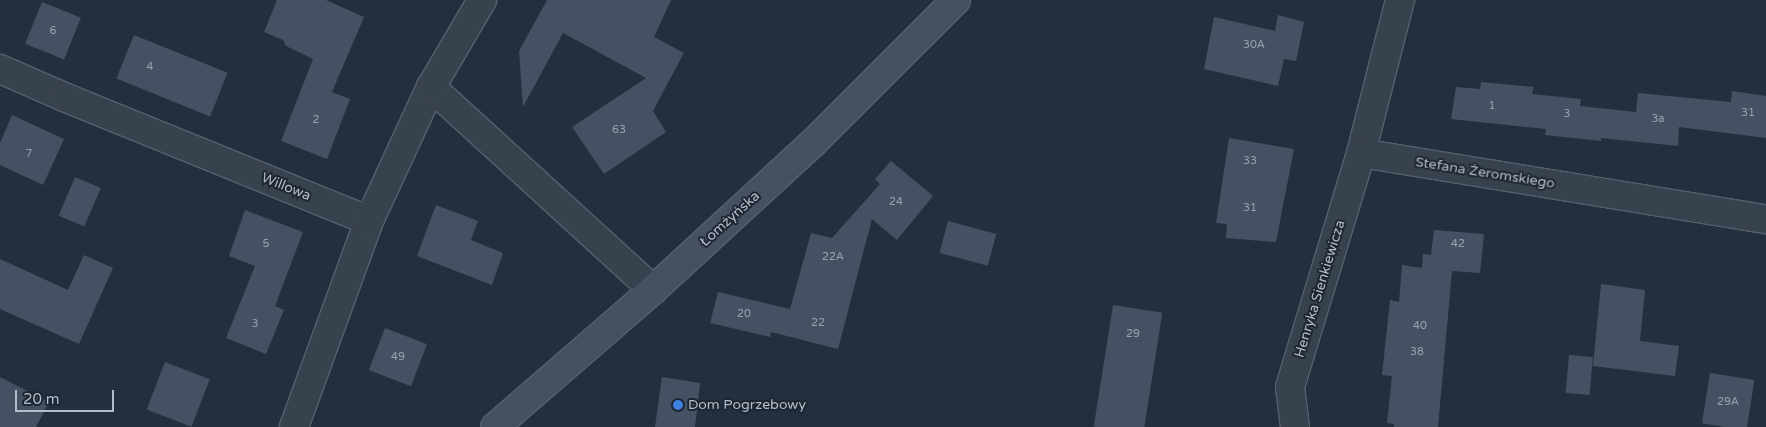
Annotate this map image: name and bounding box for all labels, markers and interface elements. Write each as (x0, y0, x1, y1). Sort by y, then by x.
house number: 6 (50, 24, 56, 38)
house number: 30A (1243, 38, 1265, 52)
house number: 4 (147, 60, 153, 74)
house number: 1 (1489, 99, 1495, 113)
house number: 31 (1741, 106, 1755, 120)
house number: 3 (1564, 107, 1570, 121)
house number: 3a (1651, 112, 1665, 126)
house number: 2 (313, 113, 319, 127)
house number: 63 (612, 123, 626, 137)
house number: 7 (26, 147, 32, 161)
house number: 33 (1243, 154, 1257, 168)
street label: Stefana Żeromskiego (1414, 154, 1556, 192)
street label: Willowa (259, 170, 313, 204)
street label: Łomżyńska (697, 188, 763, 250)
house number: 24 (889, 195, 903, 209)
house number: 31 (1243, 201, 1257, 215)
street label: Henryka Sienkiewicza (1291, 218, 1349, 360)
house number: 5 (263, 237, 269, 251)
house number: 42 (1451, 237, 1465, 251)
house number: 22A (822, 250, 844, 264)
house number: 20 (737, 307, 751, 321)
house number: 22 (811, 316, 825, 330)
house number: 3 (252, 317, 258, 331)
house number: 40 (1413, 319, 1427, 333)
house number: 29 (1126, 327, 1140, 341)
house number: 38 (1410, 345, 1424, 359)
house number: 49 (391, 350, 405, 364)
scale bar (18, 380, 116, 412)
text: 20 m (23, 390, 60, 408)
house number: 29A (1717, 395, 1739, 409)
place label: Dom Pogrzebowy (688, 397, 806, 413)
marker: Dom Pogrzebowy (672, 399, 684, 411)

